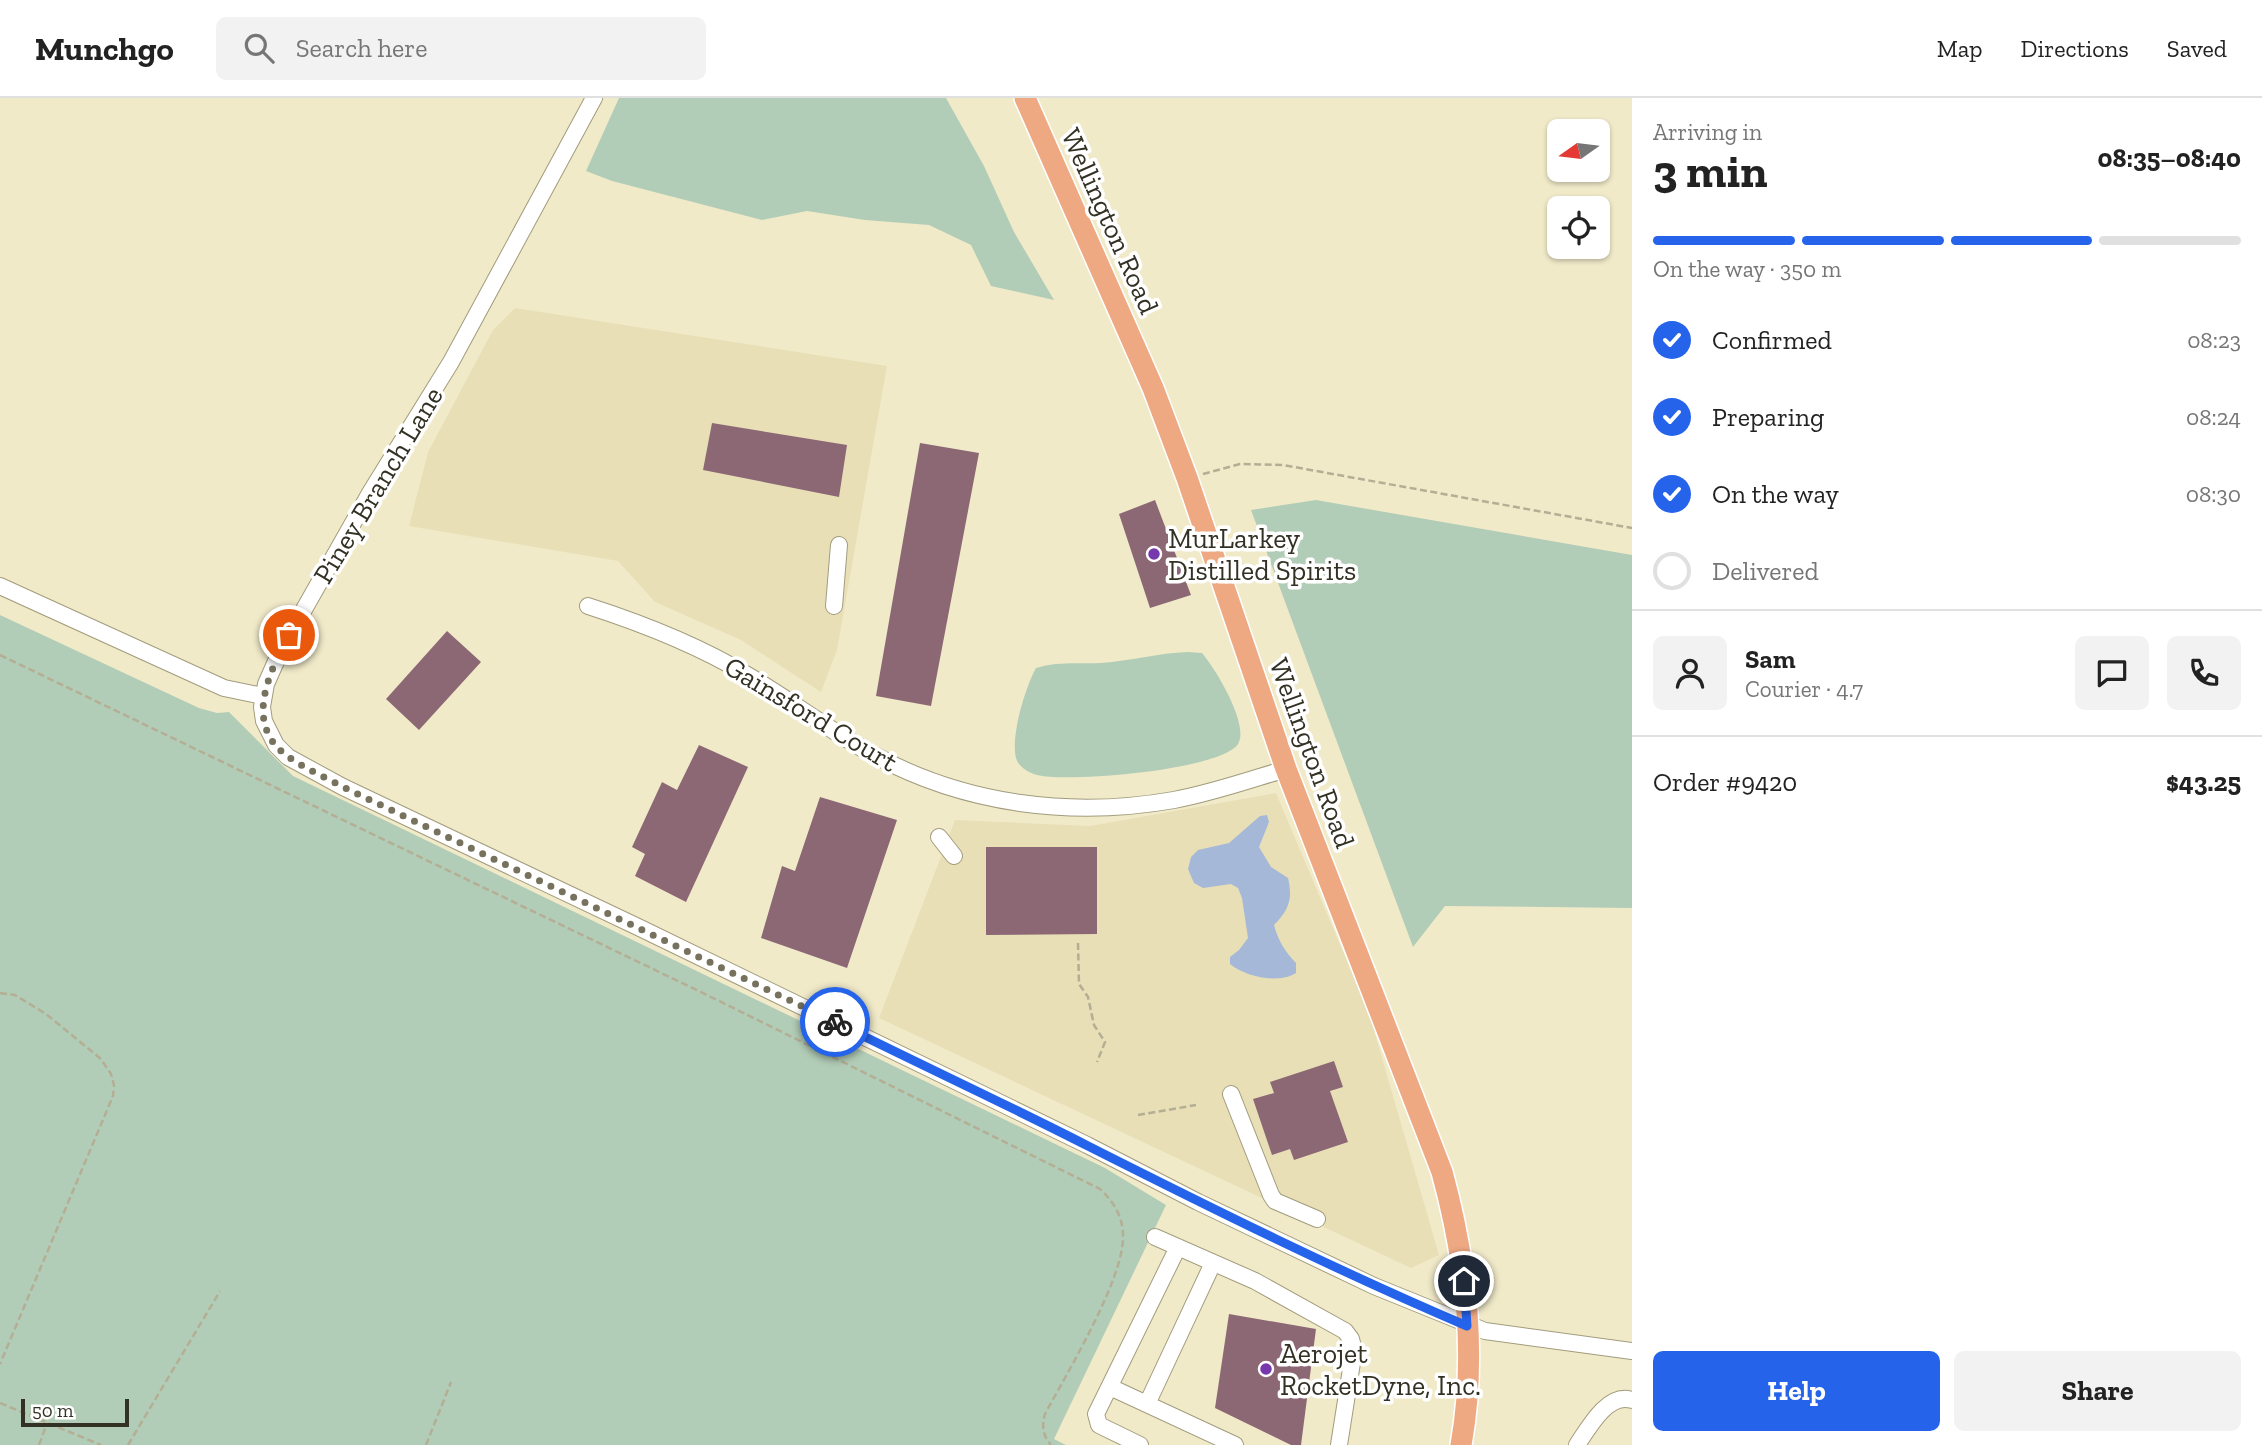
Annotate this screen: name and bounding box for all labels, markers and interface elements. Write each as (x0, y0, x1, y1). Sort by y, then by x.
search box (216, 17, 706, 80)
text: Munchgo (35, 29, 174, 68)
icon: search (240, 29, 278, 67)
text: Search here (296, 32, 427, 64)
text: Map (1937, 34, 1983, 63)
text: Directions (2021, 34, 2129, 63)
text: Saved (2167, 34, 2227, 63)
text: Arriving in (1653, 118, 1762, 146)
north arrow (1547, 119, 1610, 182)
map controls (1547, 119, 1610, 259)
street label: Wellington Road (1054, 123, 1166, 319)
text: 08:35–08:40 (2098, 142, 2241, 174)
text: 3 min (1653, 144, 1767, 199)
button: locate (1547, 196, 1610, 259)
text: On the way · 350 m (1653, 255, 1841, 283)
icon: check (1653, 321, 1691, 359)
text: Confirmed (1712, 324, 1832, 356)
text: 08:23 (2187, 326, 2241, 354)
street label: Piney Branch Lane (306, 381, 450, 589)
icon: check (1653, 398, 1691, 436)
text: Preparing (1712, 401, 1824, 433)
text: 08:24 (2186, 403, 2241, 431)
icon: check (1653, 475, 1691, 513)
text: On the way (1712, 478, 1839, 510)
text: 08:30 (2186, 480, 2241, 508)
place label: MurLarkey Distilled Spirits (1168, 522, 1356, 587)
marker: MurLarkey Distilled Spirits (1146, 546, 1162, 562)
text: Delivered (1712, 555, 1819, 587)
pin (259, 605, 319, 665)
icon: bag (270, 616, 308, 654)
button: person (1653, 636, 1727, 710)
button: chat (2075, 636, 2149, 710)
button: phone (2167, 636, 2241, 710)
text: Sam (1745, 643, 1795, 675)
street label: Gainsford Court (719, 649, 904, 779)
street label: Wellington Road (1262, 654, 1362, 852)
text: Courier · 4.7 (1745, 675, 1863, 703)
text: Order #9420 (1653, 766, 1797, 798)
text: $43.25 (2166, 766, 2241, 798)
courier (800, 987, 870, 1057)
icon: bike (816, 1003, 854, 1041)
pin (1434, 1251, 1494, 1311)
icon: home (1445, 1262, 1483, 1300)
place label: Aerojet RocketDyne, Inc. (1280, 1337, 1481, 1402)
button: Help (1653, 1351, 1940, 1431)
button: Share (1954, 1351, 2241, 1431)
marker: Aerojet RocketDyne, Inc. (1258, 1361, 1274, 1377)
scale bar (21, 1396, 130, 1428)
text: 50 m (32, 1399, 73, 1422)

